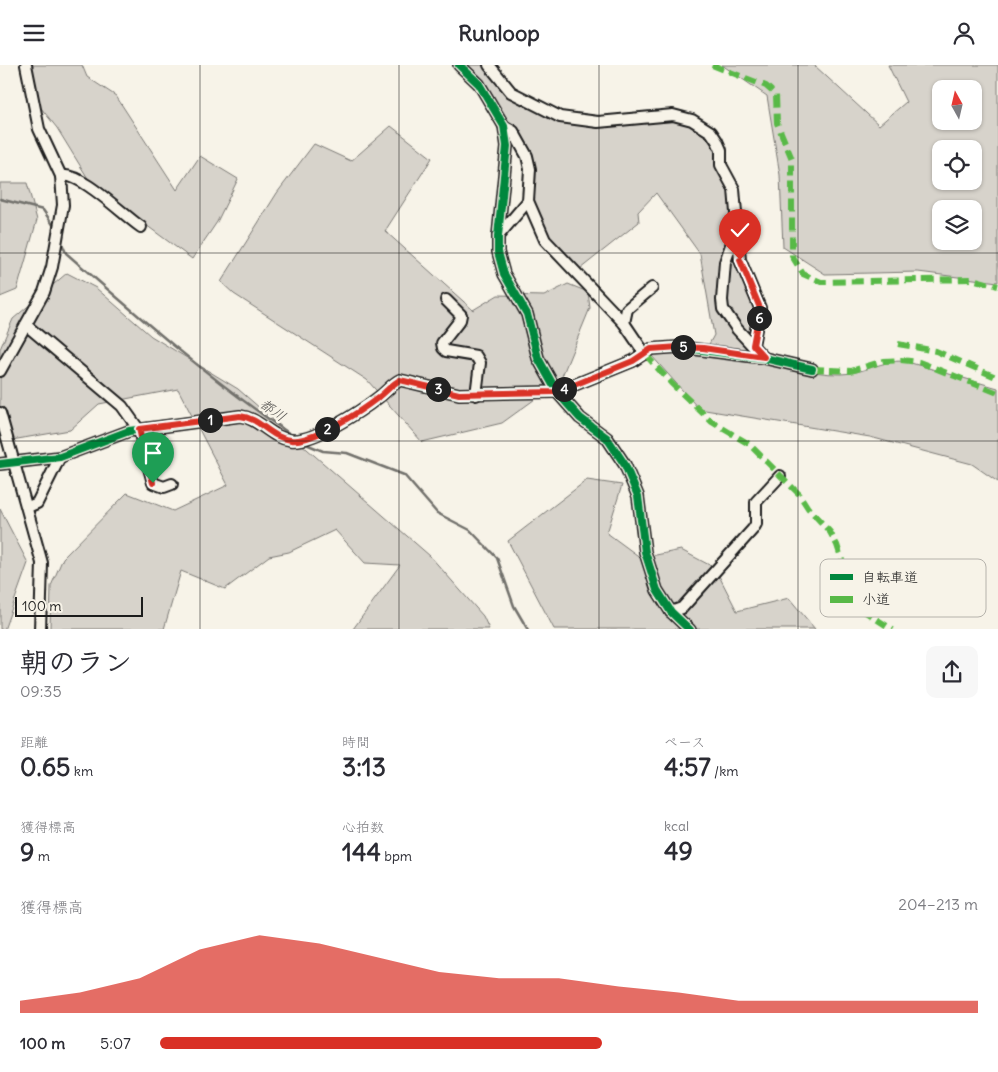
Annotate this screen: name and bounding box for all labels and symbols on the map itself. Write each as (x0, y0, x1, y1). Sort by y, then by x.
north arrow (932, 80, 982, 130)
pin (719, 209, 761, 260)
pin: 6 (746, 305, 772, 331)
pin: 5 (670, 335, 696, 359)
pin: 3 (426, 377, 450, 401)
pin: 4 (552, 377, 576, 401)
water label: 都川 (256, 395, 290, 425)
pin: 1 (198, 407, 222, 433)
pin: 2 (314, 417, 340, 441)
pin (132, 432, 174, 483)
legend (820, 559, 986, 617)
text: 自転車道 (862, 568, 918, 586)
text: 小道 (862, 590, 890, 608)
scale bar (15, 595, 142, 618)

